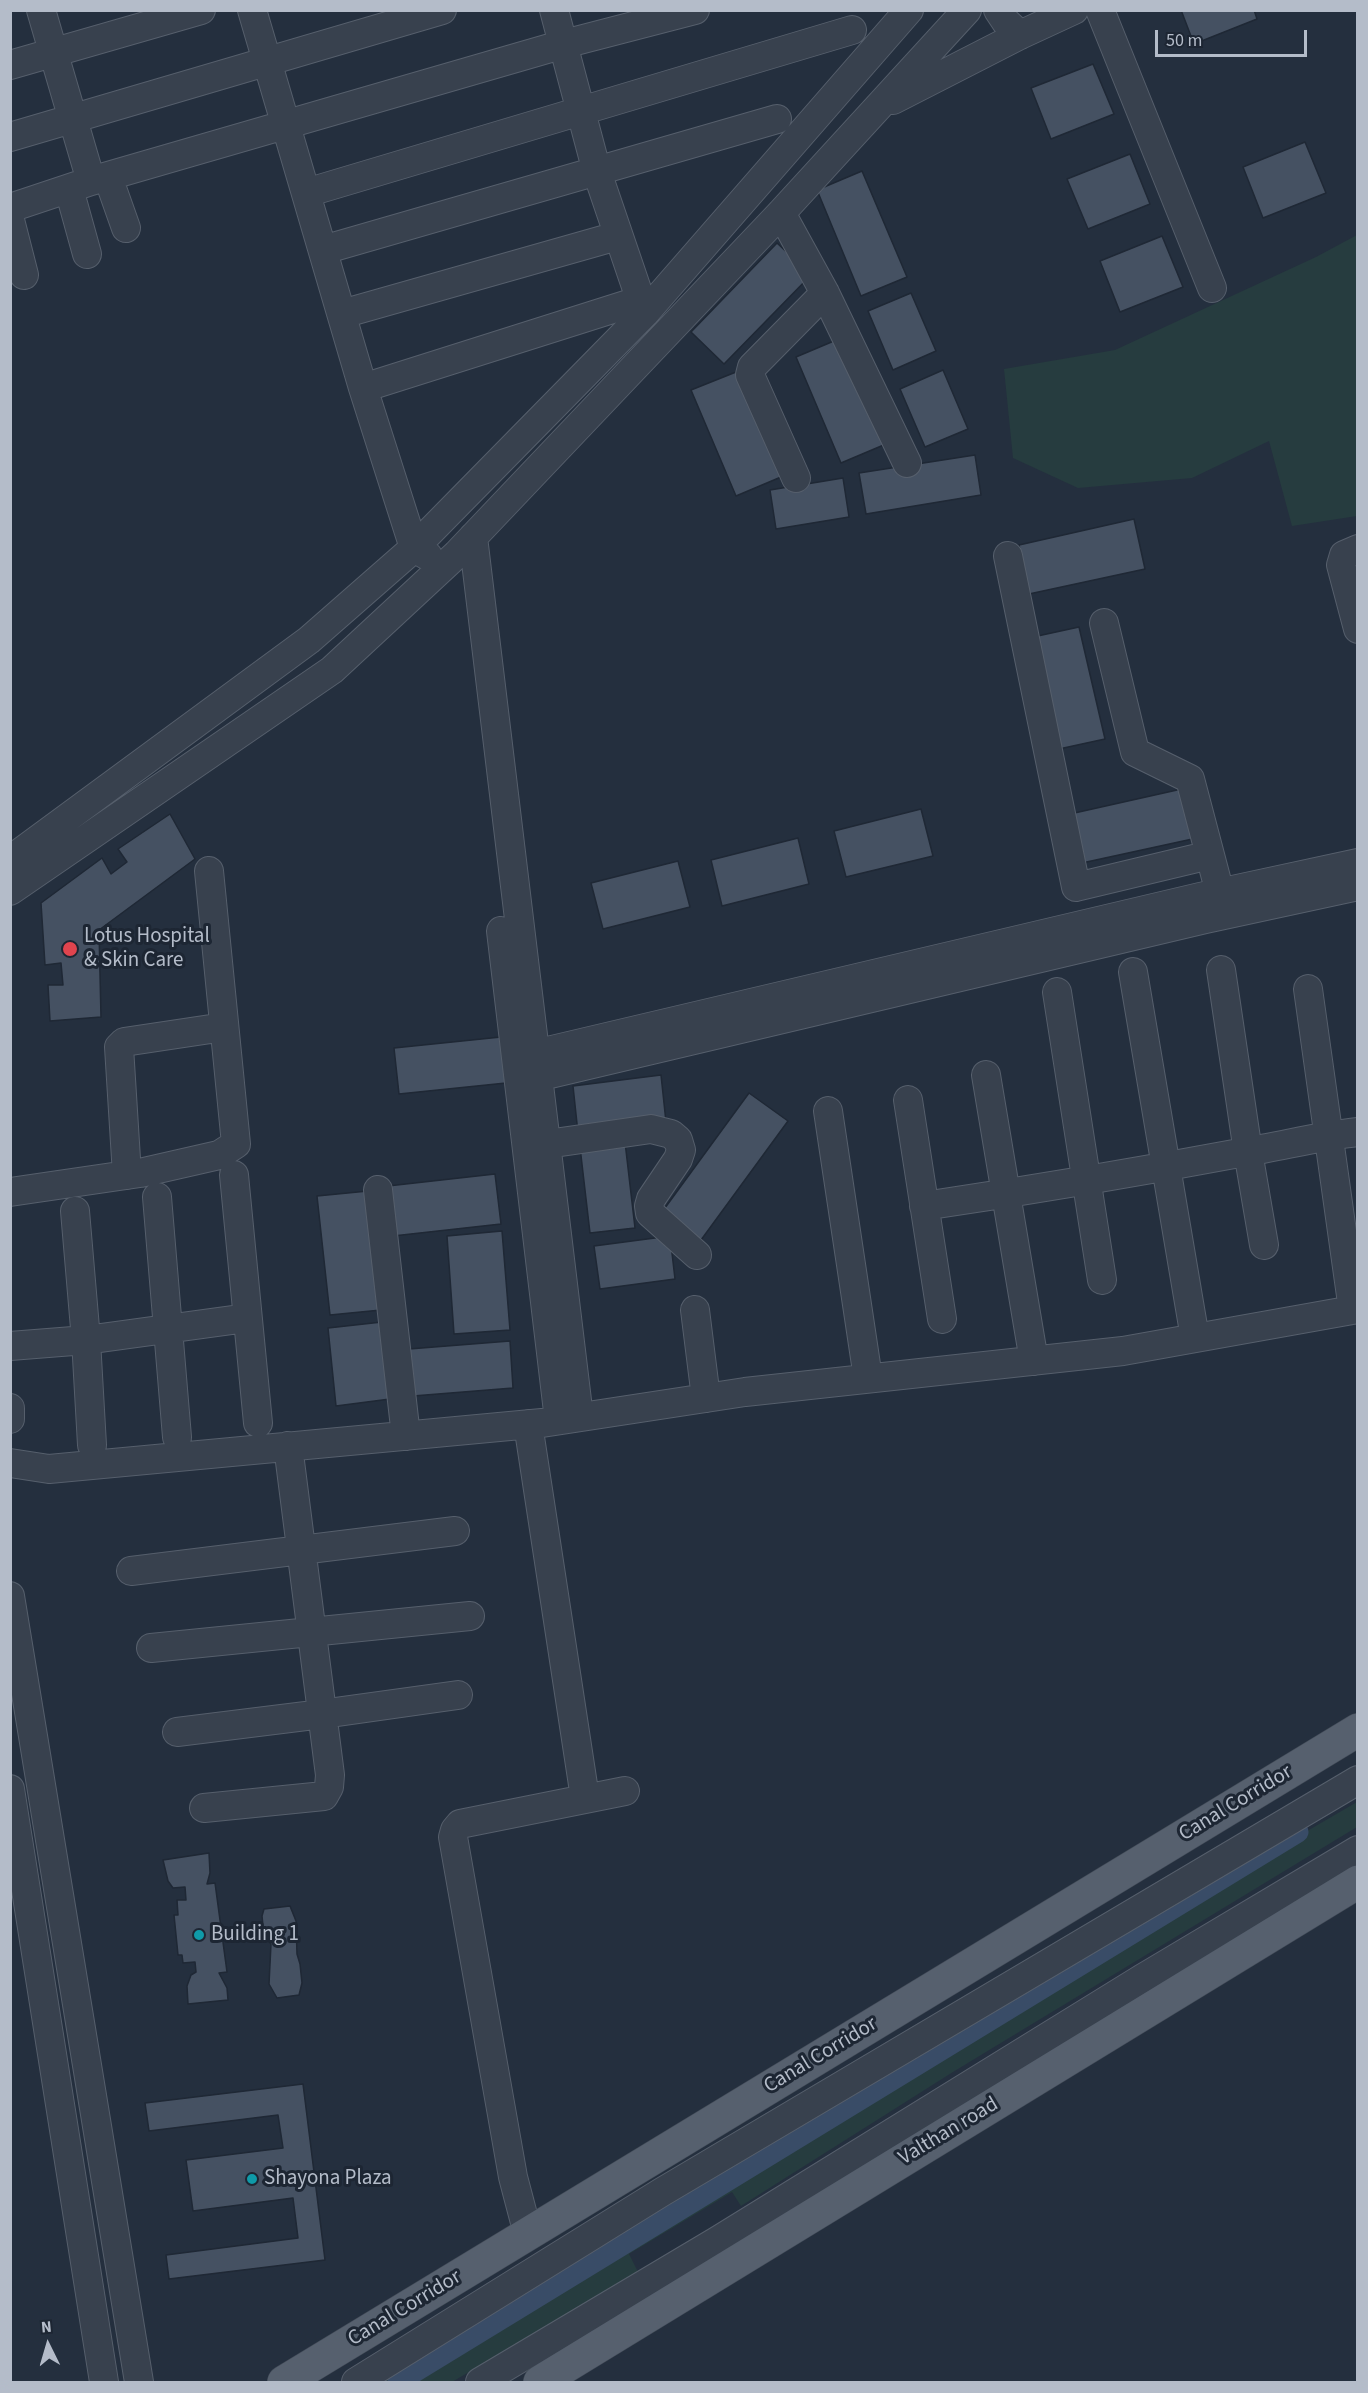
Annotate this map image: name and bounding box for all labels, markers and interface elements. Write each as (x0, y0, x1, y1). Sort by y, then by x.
scale bar (1158, 18, 1310, 56)
text: 50 m (1166, 28, 1202, 53)
place label: Lotus Hospital & Skin Care (84, 924, 210, 974)
marker: Lotus Hospital & Skin Care (61, 940, 79, 958)
street label: Canal Corridor (1175, 1760, 1297, 1848)
place label: Building 1 (211, 1922, 299, 1948)
marker: Building 1 (192, 1928, 206, 1942)
street label: Canal Corridor (760, 2012, 882, 2100)
street label: Valthan road (895, 2092, 1003, 2172)
place label: Shayona Plaza (264, 2166, 391, 2192)
marker: Shayona Plaza (245, 2172, 259, 2186)
street label: Canal Corridor (344, 2265, 466, 2353)
north arrow (18, 2315, 78, 2375)
text: N (40, 2316, 53, 2338)

